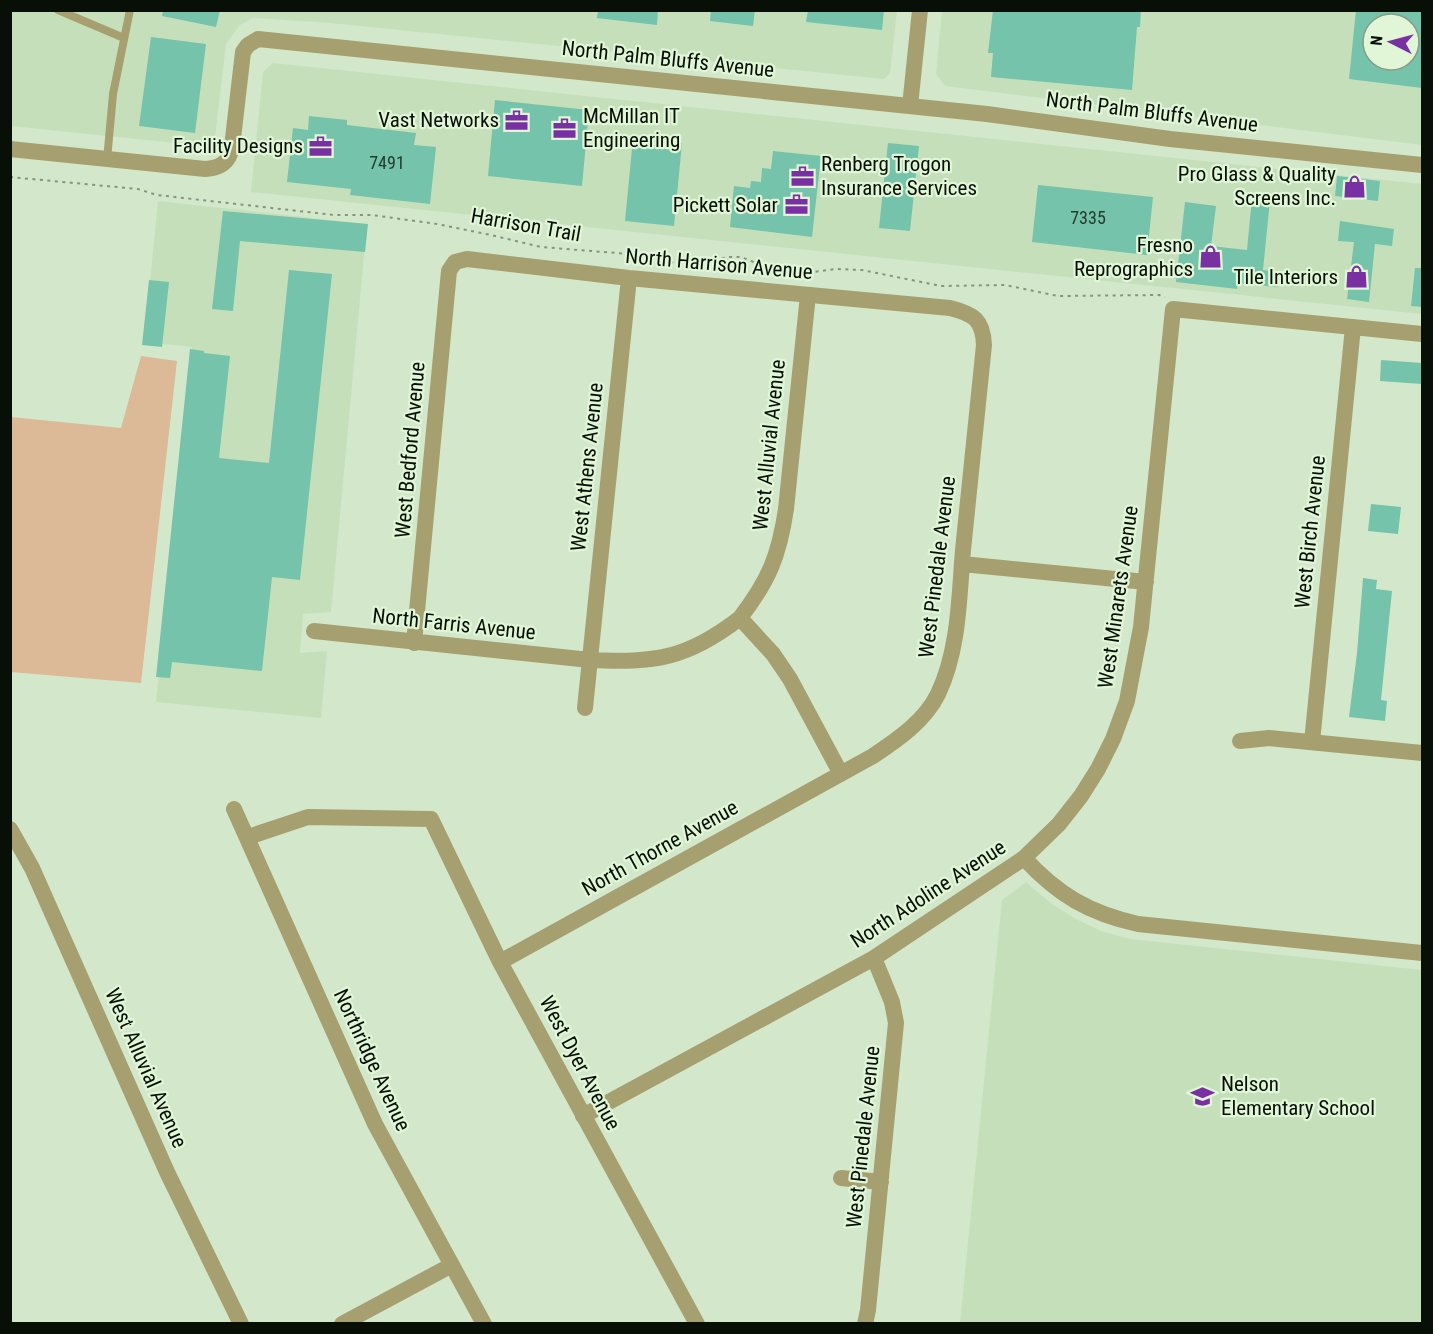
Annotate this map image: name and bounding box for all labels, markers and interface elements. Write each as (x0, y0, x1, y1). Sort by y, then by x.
north arrow (1361, 12, 1421, 72)
text: N (1367, 35, 1387, 46)
street label: North Palm Bluffs Avenue (561, 36, 775, 82)
street label: North Palm Bluffs Avenue (1045, 87, 1259, 137)
place label: McMillan IT Engineering (583, 104, 680, 152)
office icon: Vast Networks (504, 107, 530, 133)
place label: Vast Networks (378, 108, 499, 132)
office icon: McMillan IT Engineering (552, 115, 578, 141)
office icon: Facility Designs (308, 133, 334, 159)
place label: Facility Designs (173, 134, 303, 158)
house number: 7491 (369, 152, 405, 173)
place label: Renberg Trogon Insurance Services (821, 152, 977, 200)
place label: Pro Glass & Quality Screens Inc. (1178, 162, 1336, 210)
office icon: Renberg Trogon Insurance Services (790, 163, 816, 189)
shop icon: Pro Glass & Quality Screens Inc. (1341, 173, 1367, 199)
office icon: Pickett Solar (783, 192, 809, 218)
place label: Pickett Solar (673, 193, 778, 217)
street label: Harrison Trail (469, 204, 583, 246)
house number: 7335 (1070, 207, 1106, 228)
place label: Fresno Reprographics (1074, 233, 1193, 281)
street label: North Harrison Avenue (624, 244, 814, 284)
shop icon: Fresno Reprographics (1198, 244, 1224, 270)
shop icon: Tile Interiors (1343, 264, 1369, 290)
place label: Tile Interiors (1234, 265, 1338, 289)
street label: West Alluvial Avenue (748, 358, 790, 532)
street label: West Bedford Avenue (390, 361, 430, 539)
street label: West Athens Avenue (566, 381, 608, 552)
street label: West Birch Avenue (1290, 454, 1330, 610)
street label: West Pinedale Avenue (914, 475, 960, 659)
street label: West Minarets Avenue (1093, 504, 1143, 690)
street label: North Farris Avenue (371, 603, 537, 645)
street label: North Thorne Avenue (578, 795, 742, 901)
street label: North Adoline Avenue (846, 835, 1010, 953)
street label: West Alluvial Avenue (100, 985, 192, 1152)
street label: Northridge Avenue (329, 985, 415, 1135)
street label: West Dyer Avenue (535, 992, 625, 1134)
street label: West Pinedale Avenue (841, 1045, 885, 1229)
place label: Nelson Elementary School (1221, 1072, 1375, 1120)
school or university icon: Nelson Elementary School (1190, 1083, 1216, 1109)

